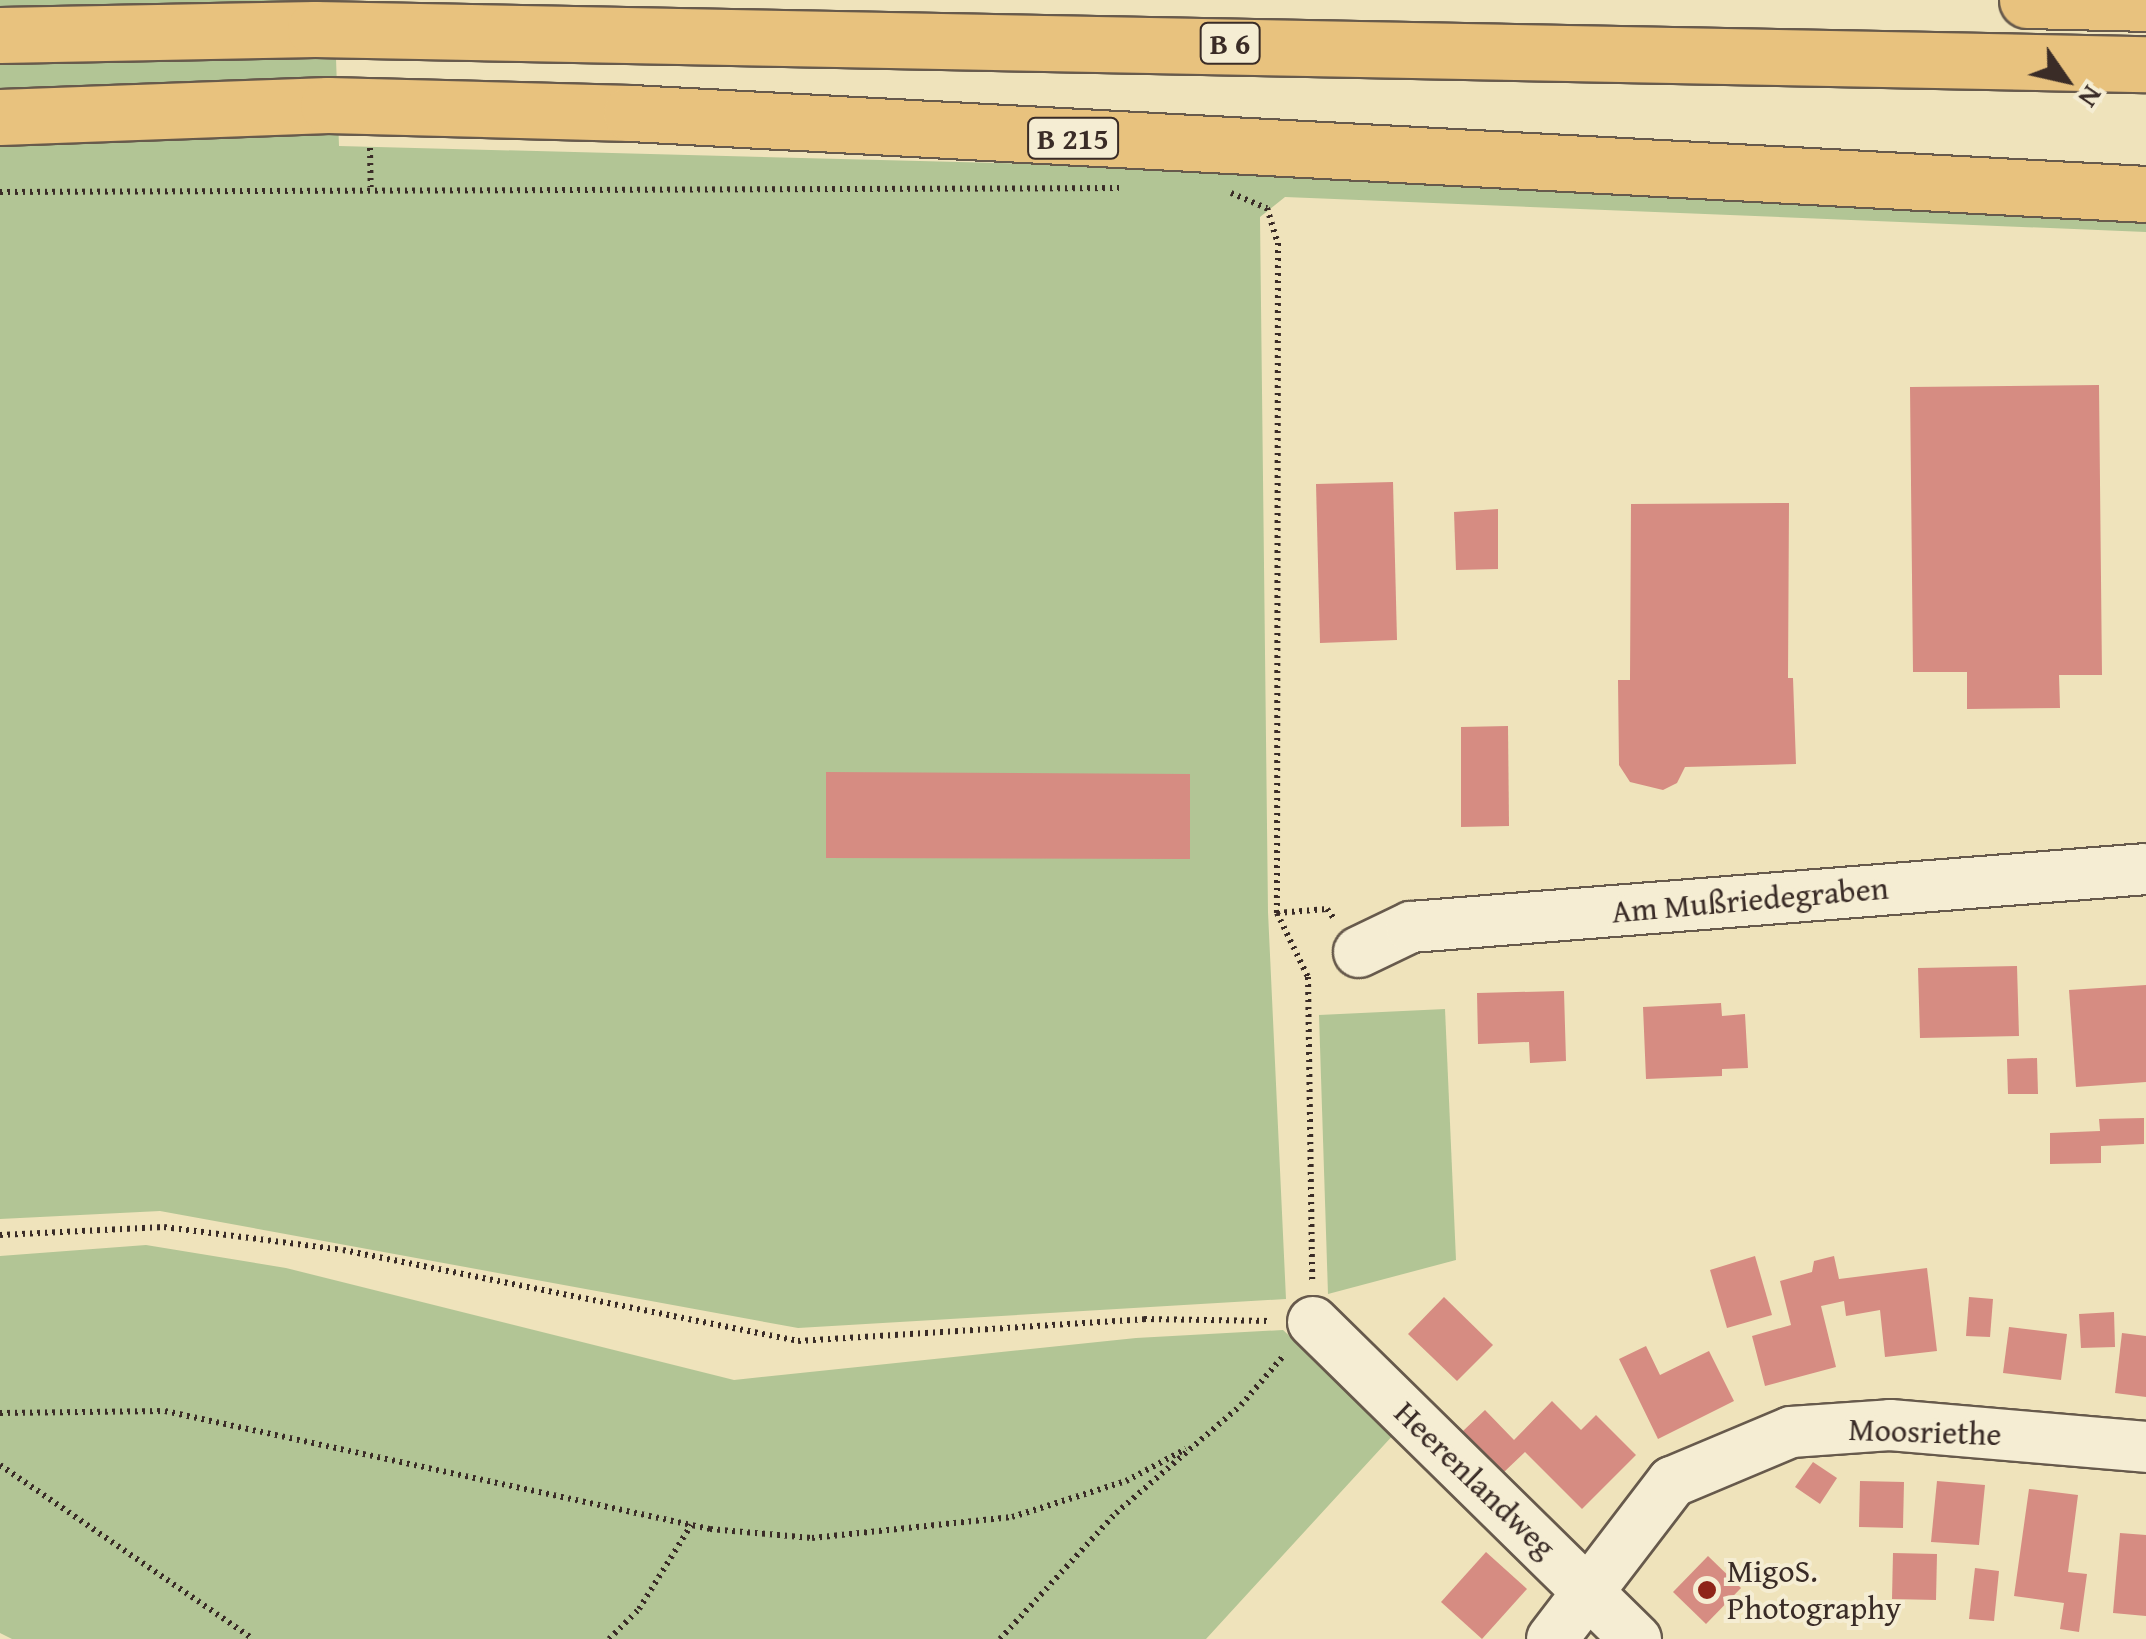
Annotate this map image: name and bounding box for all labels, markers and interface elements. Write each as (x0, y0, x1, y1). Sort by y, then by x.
road number: B 6 (1198, 18, 1262, 68)
north arrow (2016, 30, 2116, 130)
text: N (2069, 78, 2114, 116)
road number: B 215 (1026, 113, 1120, 163)
street label: Am Mußriedegraben (1610, 869, 1890, 931)
street label: Heerenlandweg (1386, 1394, 1564, 1566)
street label: Moosriethe (1848, 1410, 2002, 1454)
place label: MigoS. Photography (1727, 1553, 1901, 1628)
marker: MigoS. Photography (1696, 1579, 1718, 1601)

